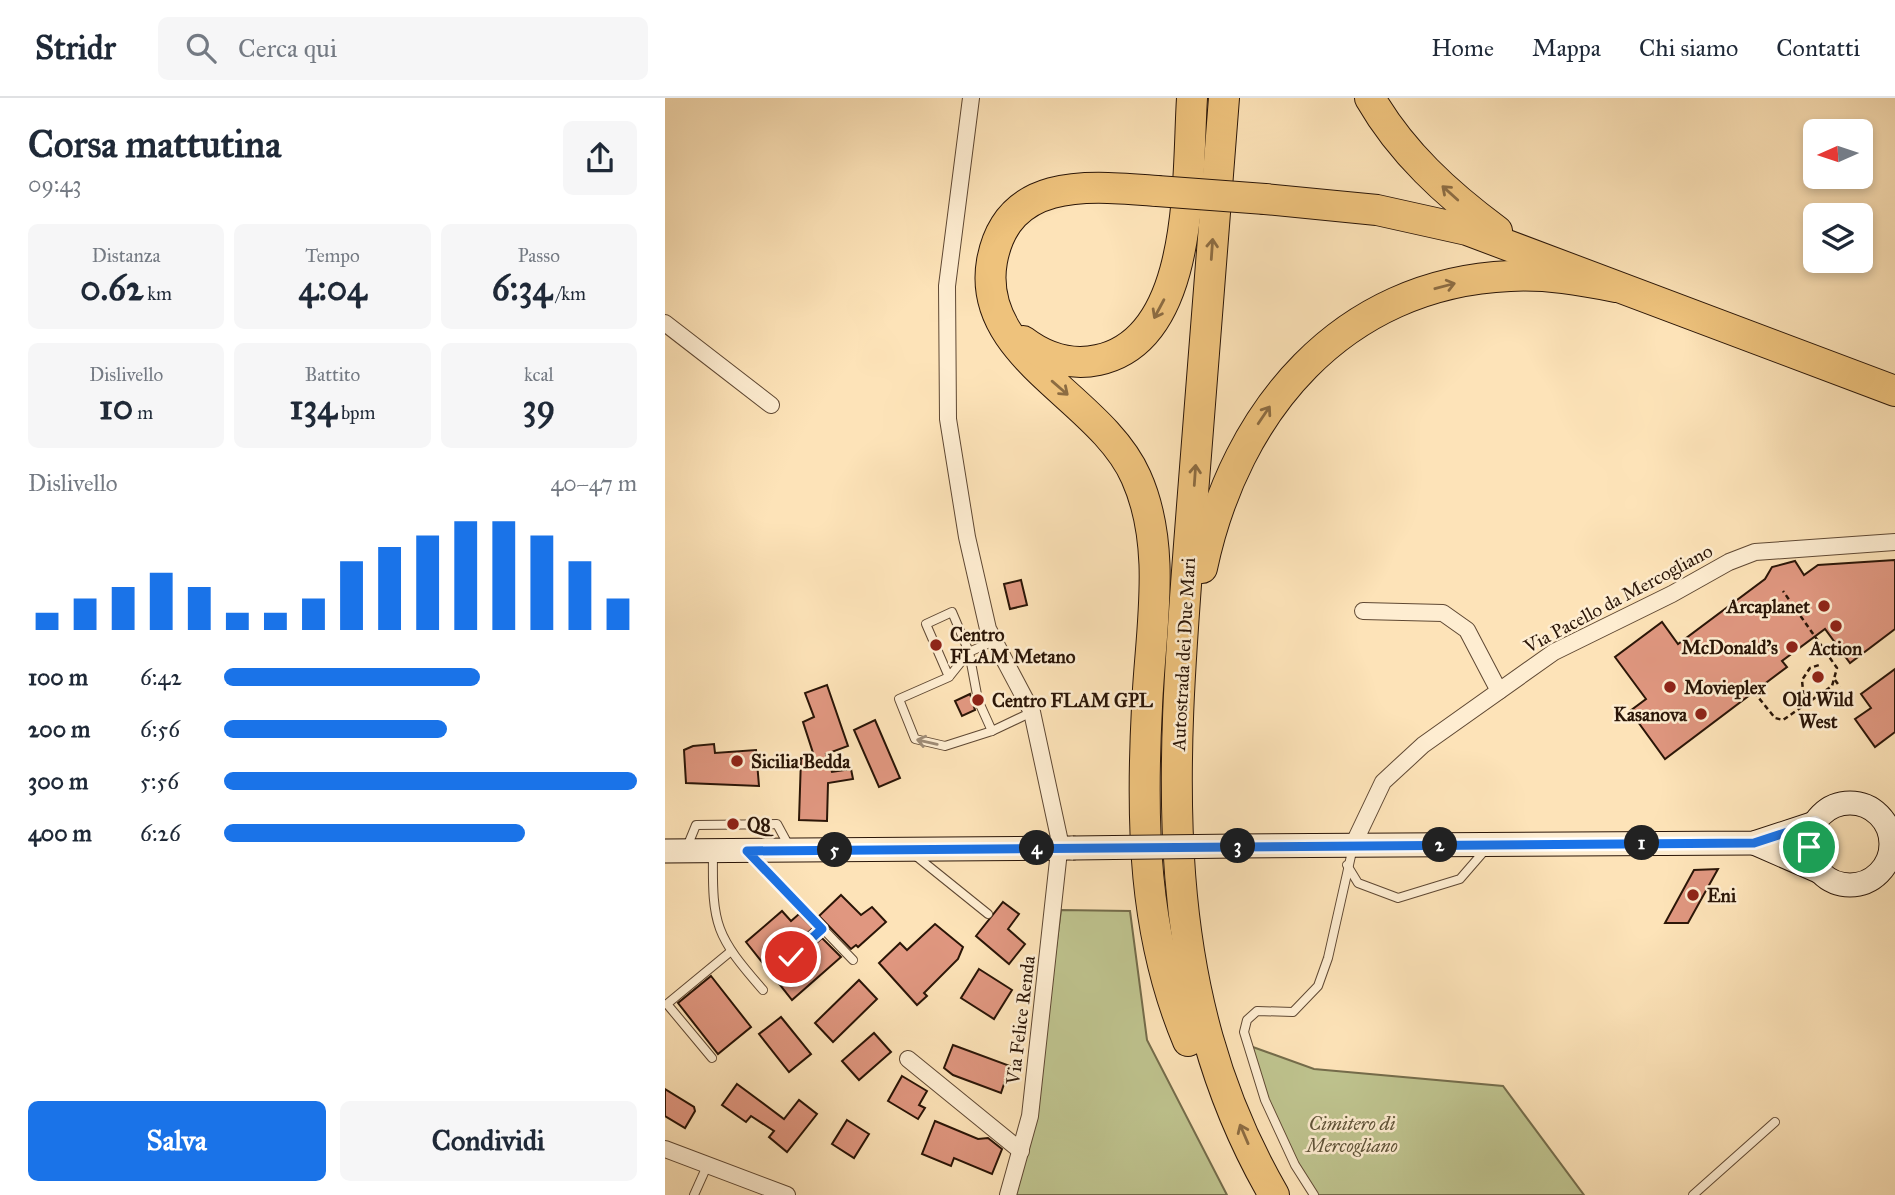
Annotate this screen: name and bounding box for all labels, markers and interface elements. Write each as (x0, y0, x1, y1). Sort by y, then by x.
search box (158, 17, 648, 80)
text: Stridr (35, 28, 116, 68)
icon: search (182, 29, 220, 67)
text: Cerca qui (238, 32, 337, 64)
text: Home (1431, 33, 1494, 63)
text: Mappa (1532, 33, 1601, 63)
text: Chi siamo (1639, 33, 1738, 63)
text: Contatti (1776, 33, 1860, 63)
north arrow (1803, 119, 1873, 189)
map controls (1803, 119, 1873, 273)
text: Corsa mattutina (28, 121, 281, 167)
button: share (563, 121, 637, 195)
text: 09:43 (28, 170, 82, 198)
one-way arrow (1441, 185, 1459, 201)
button: layers (1803, 203, 1873, 273)
one-way arrow (1206, 238, 1219, 260)
text: Distanza (92, 244, 161, 267)
text: Tempo (305, 244, 360, 267)
text: Passo (518, 244, 560, 267)
text: 0.62 (80, 267, 143, 310)
text: 4:04 (298, 267, 367, 310)
text: 6:34 (492, 267, 552, 310)
one-way arrow (1433, 279, 1456, 292)
text: km (143, 282, 172, 305)
text: /km (552, 282, 586, 305)
one-way arrow (1152, 298, 1166, 319)
text: Dislivello (89, 363, 163, 386)
text: Battito (305, 363, 360, 386)
text: kcal (524, 363, 554, 386)
one-way arrow (1051, 380, 1069, 396)
text: 10 (99, 386, 133, 429)
text: 134 (289, 386, 337, 429)
text: 39 (522, 386, 555, 429)
text: m (133, 401, 153, 424)
text: bpm (337, 401, 376, 424)
one-way arrow (1257, 406, 1271, 425)
one-way arrow (1189, 465, 1202, 487)
text: Dislivello (28, 469, 118, 497)
text: 40–47 m (550, 469, 637, 497)
street label: Via Pacello da Mercogliano (1519, 539, 1717, 659)
street label: Autostrada dei Due Mari (1167, 557, 1200, 752)
place label: Arcaplanet (1725, 595, 1810, 619)
marker: Arcaplanet (1816, 598, 1832, 614)
marker: Action (1828, 618, 1844, 634)
place label: Centro FLAM Metano (950, 623, 1076, 668)
place label: McDonald's (1682, 636, 1778, 659)
marker: Centro FLAM Metano (928, 637, 944, 653)
place label: Action (1808, 637, 1863, 660)
marker: McDonald's (1784, 639, 1800, 655)
text: 100 m (28, 663, 88, 691)
text: 6:42 (140, 663, 182, 691)
marker: Old Wild West (1810, 669, 1826, 685)
place label: Movieplex (1684, 676, 1766, 700)
marker: Movieplex (1662, 679, 1678, 695)
place label: Old Wild West (1782, 688, 1854, 733)
place label: Centro FLAM GPL (992, 689, 1154, 712)
marker: Centro FLAM GPL (970, 692, 986, 708)
place label: Kasanova (1614, 703, 1688, 726)
marker: Kasanova (1693, 706, 1709, 722)
text: 200 m (28, 715, 90, 743)
text: 6:56 (140, 715, 180, 743)
one-way arrow (916, 735, 938, 748)
place label: Sicilia Bedda (751, 750, 851, 773)
marker: Sicilia Bedda (729, 753, 745, 769)
text: 300 m (28, 767, 88, 795)
text: 5:56 (140, 767, 179, 795)
place label: Q8 (747, 813, 774, 837)
marker: Q8 (725, 816, 741, 832)
pin (1779, 817, 1839, 877)
text: 400 m (28, 819, 92, 847)
text: 6:26 (140, 819, 181, 847)
pin: 1 (1625, 826, 1660, 860)
pin: 3 (1221, 828, 1255, 864)
pin: 2 (1423, 828, 1457, 862)
icon: arrive (1790, 828, 1828, 866)
pin: 4 (1019, 830, 1055, 866)
text: 1 (1638, 831, 1645, 854)
pin: 5 (817, 832, 853, 868)
text: 2 (1435, 833, 1444, 856)
text: 3 (1234, 834, 1241, 857)
text: 4 (1031, 836, 1042, 859)
text: 5 (830, 838, 839, 861)
place label: Eni (1707, 884, 1737, 907)
marker: Eni (1685, 887, 1701, 903)
pin (761, 927, 821, 987)
icon: check (772, 938, 810, 976)
street label: Via Felice Renda (1001, 953, 1040, 1087)
button: Salva (28, 1101, 326, 1181)
button: Condividi (340, 1101, 637, 1181)
park label: Cimitero di Mercogliano (1304, 1112, 1398, 1157)
one-way arrow (1237, 1123, 1250, 1145)

